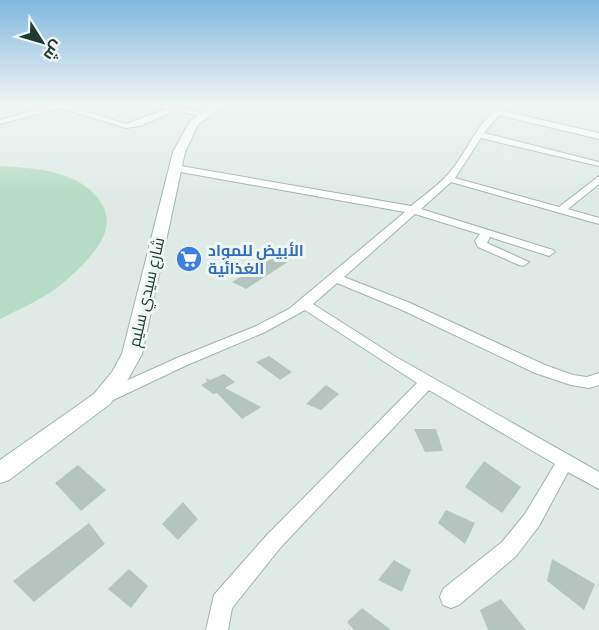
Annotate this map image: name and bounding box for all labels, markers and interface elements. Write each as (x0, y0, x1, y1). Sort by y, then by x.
north arrow (12, 12, 72, 72)
text: ش (40, 37, 68, 65)
street label: شارع سيدي سليم (124, 235, 172, 350)
place label: الأبيض للمواد الغذائية (208, 240, 304, 278)
supermarket icon: الأبيض للمواد الغذائية (174, 244, 204, 274)

